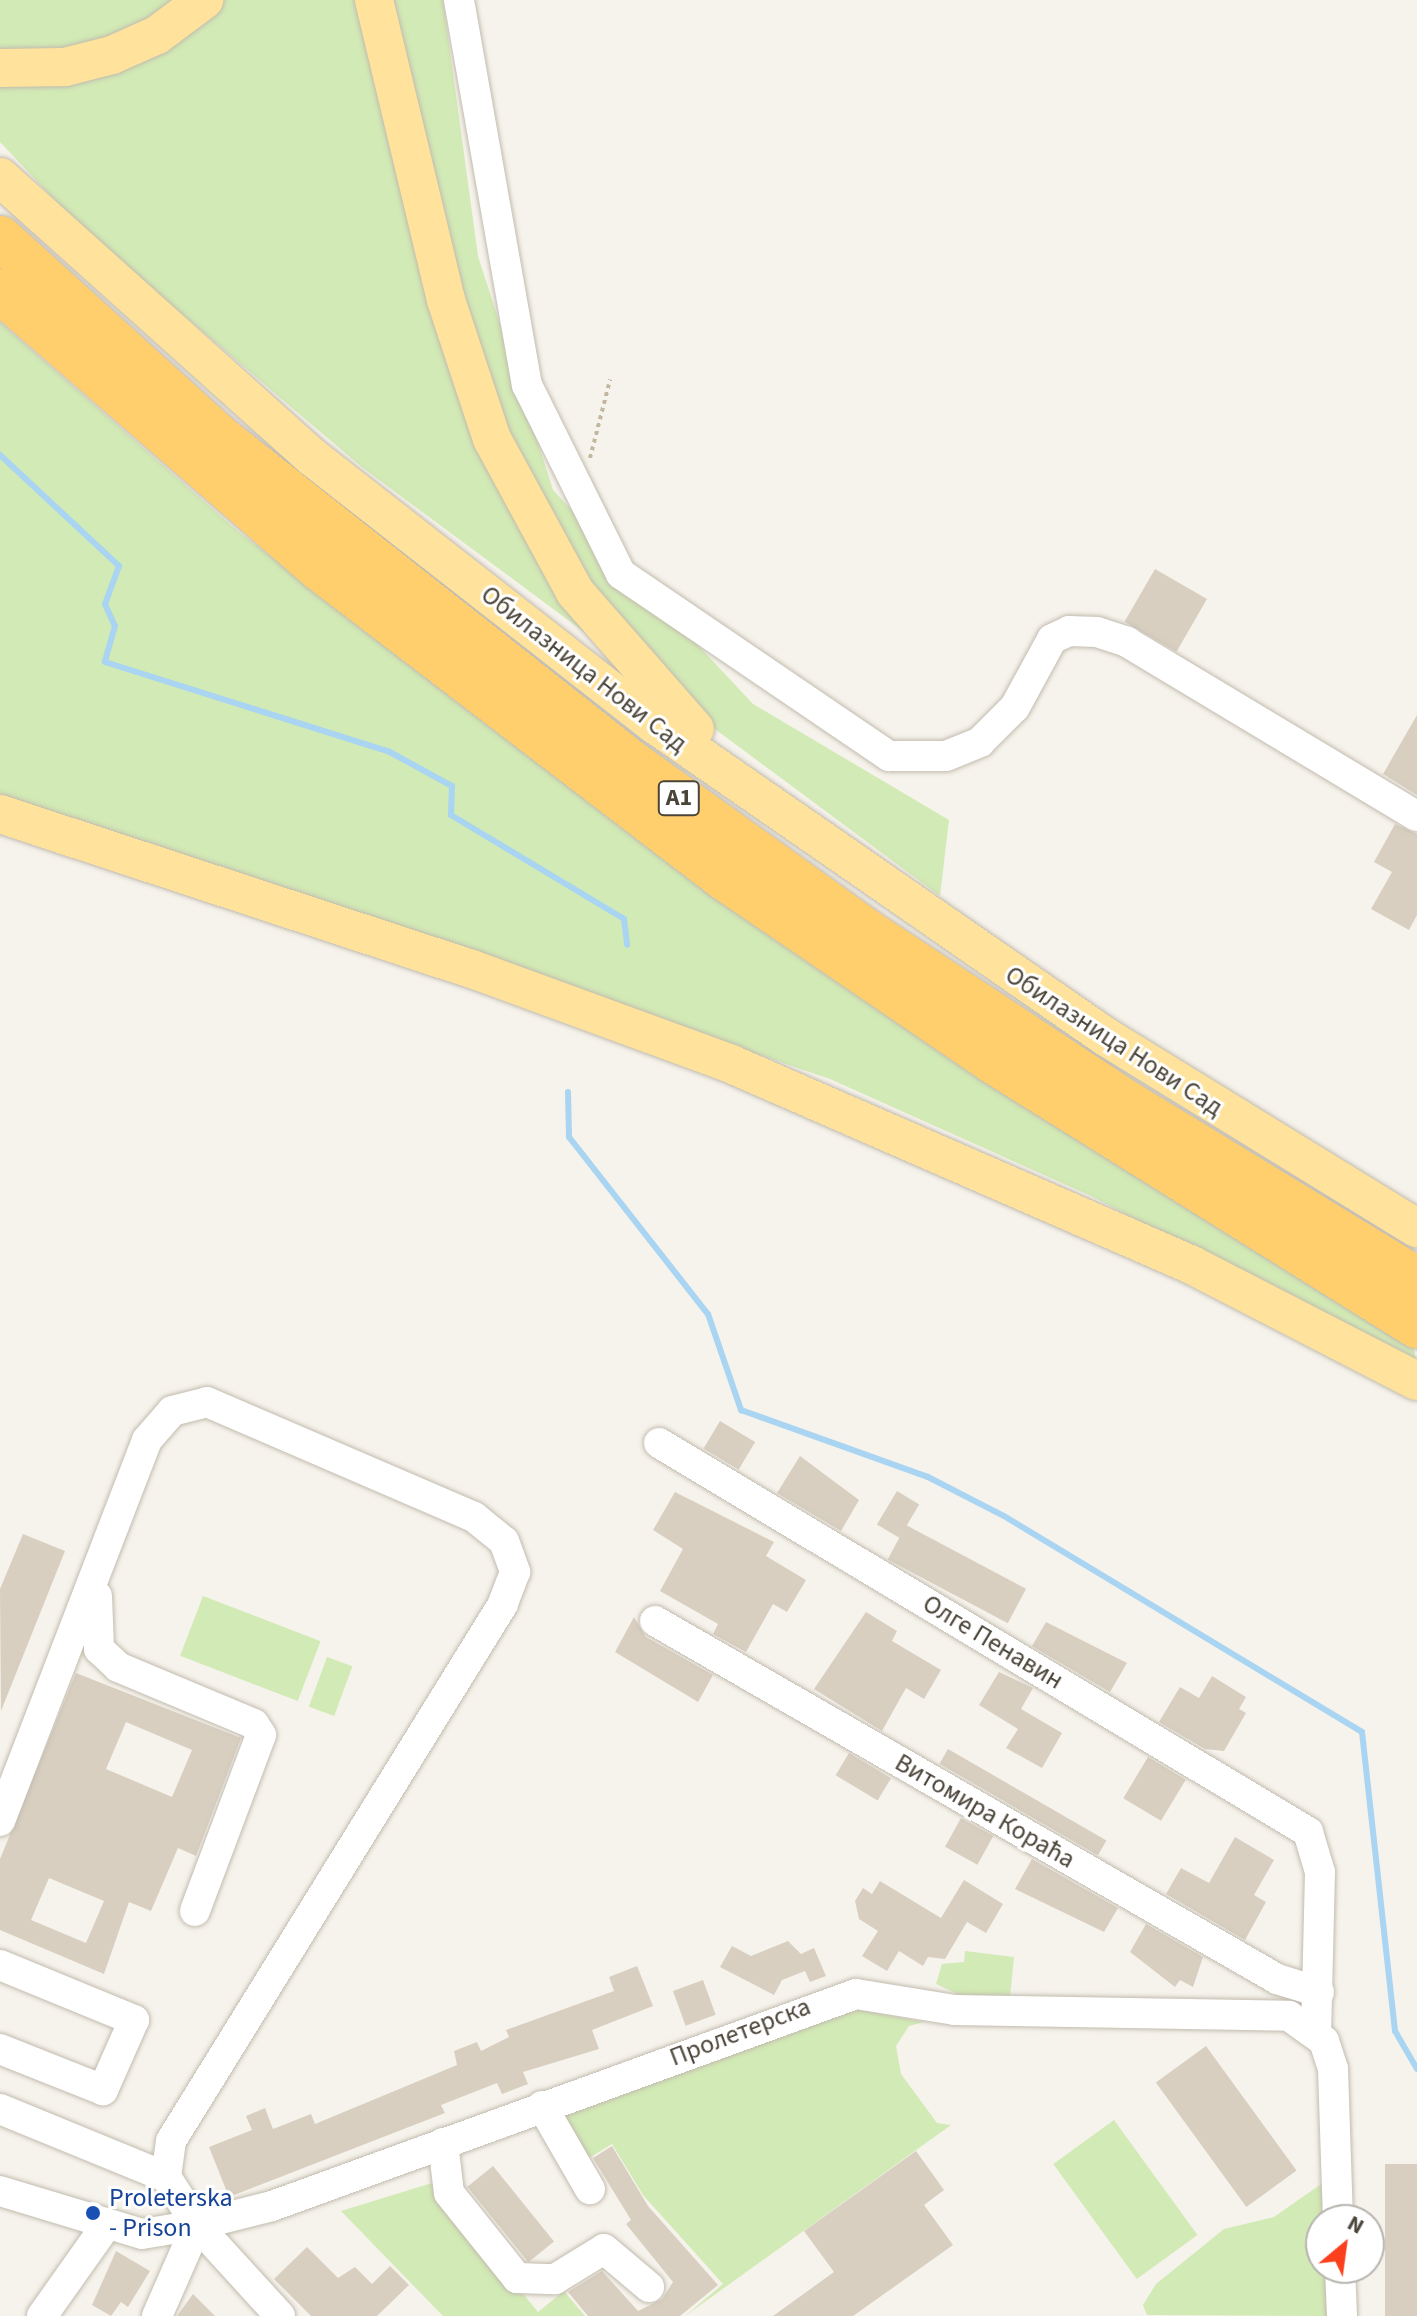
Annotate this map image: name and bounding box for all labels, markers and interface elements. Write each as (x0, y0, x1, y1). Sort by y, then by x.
street label: Обилазница Нови Сад (475, 579, 693, 759)
road number: A1 (657, 778, 701, 818)
street label: Обилазница Нови Сад (999, 959, 1229, 1123)
street label: Олге Пенавин (917, 1588, 1069, 1696)
street label: Витомира Кораћа (889, 1747, 1081, 1875)
street label: Пролетерска (665, 1991, 815, 2073)
place label: Proleterska - Prison (109, 2182, 233, 2244)
marker: Proleterska - Prison (84, 2204, 102, 2222)
north arrow (1305, 2204, 1385, 2284)
text: N (1341, 2207, 1370, 2242)

